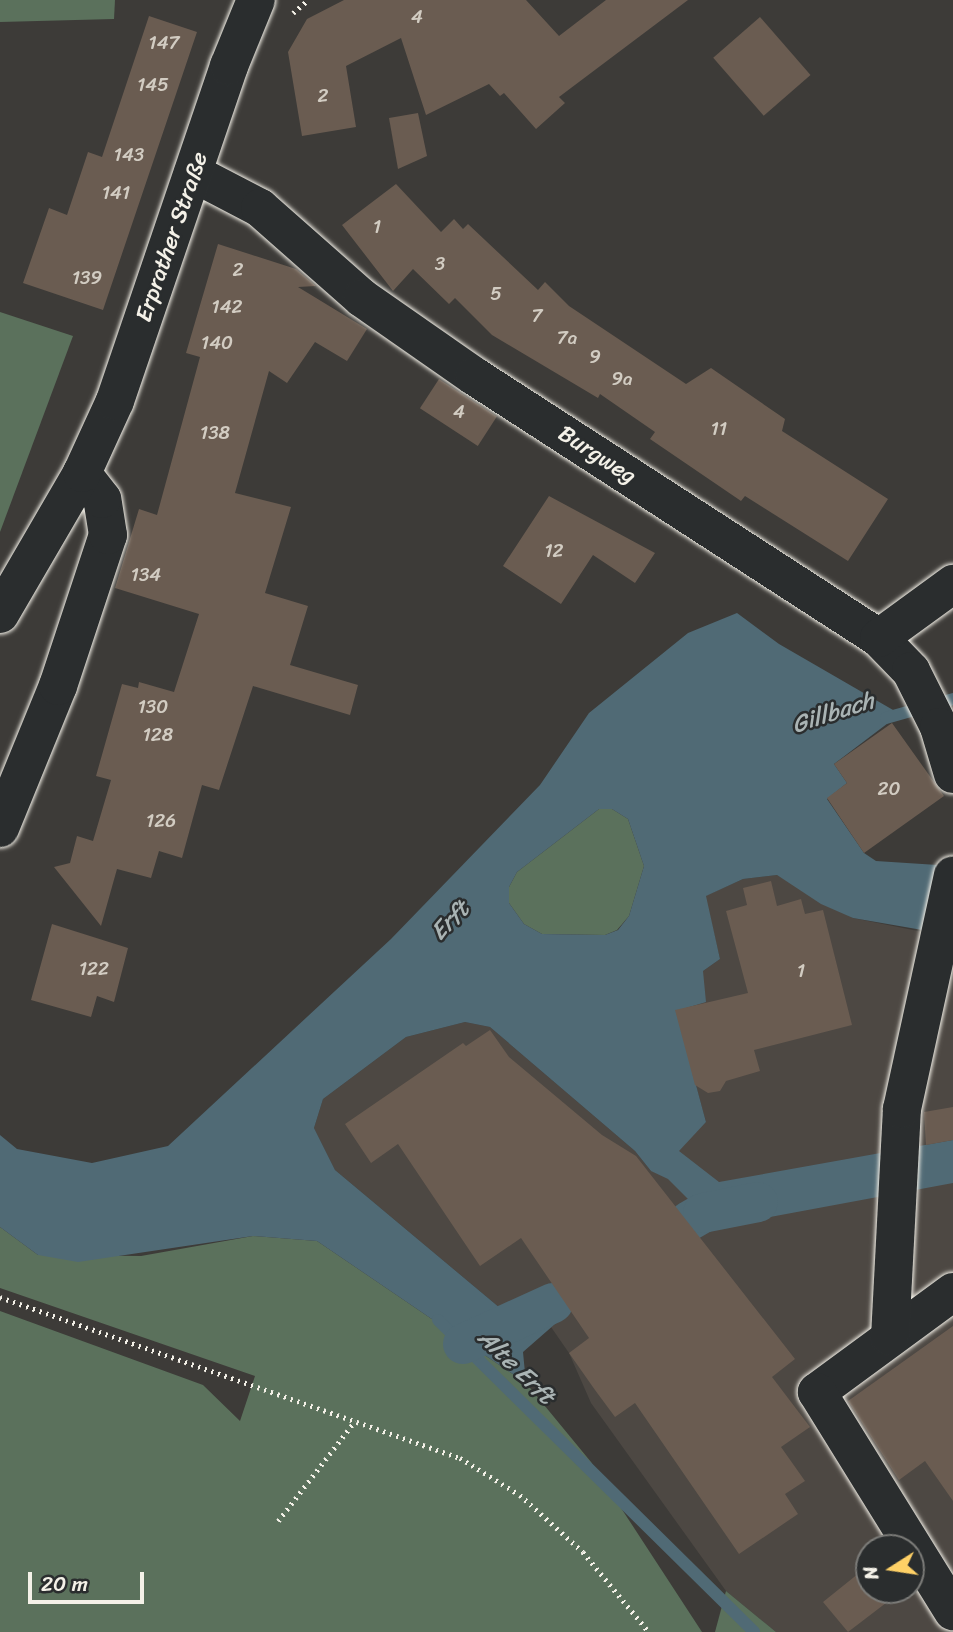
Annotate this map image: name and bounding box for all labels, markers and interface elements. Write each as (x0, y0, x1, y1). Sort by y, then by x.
house number: 4 (411, 6, 423, 28)
house number: 147 (149, 32, 179, 54)
house number: 145 (137, 74, 169, 96)
house number: 2 (318, 85, 328, 107)
house number: 143 (114, 144, 144, 166)
street label: Erprather Straße (130, 148, 214, 326)
house number: 141 (102, 182, 130, 204)
house number: 1 (373, 216, 381, 238)
house number: 3 (435, 253, 445, 275)
house number: 2 (233, 259, 243, 281)
house number: 139 (72, 267, 102, 289)
house number: 5 (490, 283, 502, 305)
house number: 142 (212, 296, 242, 318)
house number: 7 (532, 305, 542, 327)
house number: 7a (557, 327, 577, 349)
house number: 140 (201, 332, 233, 354)
house number: 9 (589, 346, 601, 368)
house number: 9a (611, 368, 633, 390)
house number: 4 (453, 401, 465, 423)
house number: 11 (711, 418, 727, 440)
street label: Burgweg (553, 420, 641, 490)
house number: 138 (200, 422, 230, 444)
house number: 12 (544, 540, 564, 562)
house number: 134 (131, 564, 161, 586)
water label: Gillbach (788, 686, 878, 740)
house number: 130 (138, 696, 168, 718)
house number: 128 (143, 724, 173, 746)
house number: 20 (878, 778, 900, 800)
house number: 126 (146, 810, 176, 832)
water label: Erft (425, 895, 475, 947)
house number: 122 (79, 958, 109, 980)
house number: 1 (797, 960, 805, 982)
water label: Alte Erft (472, 1324, 560, 1410)
north arrow (855, 1534, 925, 1604)
scale bar (32, 1558, 147, 1602)
text: N (853, 1563, 888, 1583)
text: 20 m (41, 1565, 88, 1603)

